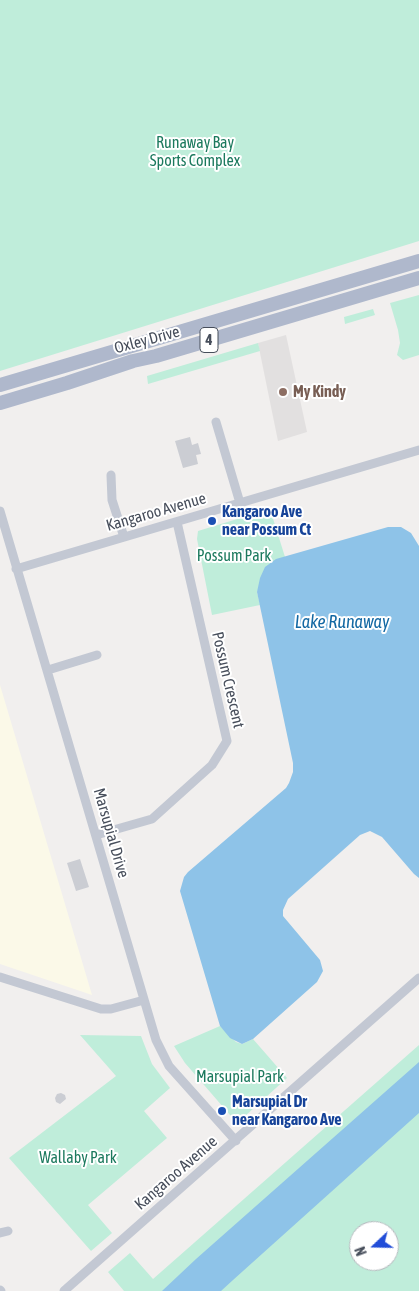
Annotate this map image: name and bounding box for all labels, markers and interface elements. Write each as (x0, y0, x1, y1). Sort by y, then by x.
park label: Runaway Bay Sports Complex (150, 133, 240, 171)
street label: Oxley Drive (112, 322, 182, 358)
road number: 4 (200, 328, 218, 352)
place label: My Kindy (293, 382, 346, 402)
marker: My Kindy (277, 386, 289, 398)
street label: Kangaroo Avenue (104, 489, 208, 535)
place label: Kangaroo Ave near Possum Ct (222, 502, 311, 540)
marker: Kangaroo Ave near Possum Ct (206, 515, 218, 527)
park label: Possum Park (197, 546, 271, 566)
water label: Lake Runaway (295, 611, 389, 633)
street label: Possum Crescent (208, 630, 248, 730)
street label: Marsupial Drive (89, 786, 133, 880)
park label: Marsupial Park (196, 1067, 284, 1087)
place label: Marsupial Dr near Kangaroo Ave (232, 1092, 342, 1130)
marker: Marsupial Dr near Kangaroo Ave (216, 1105, 228, 1117)
street label: Kangaroo Avenue (131, 1132, 221, 1214)
park label: Wallaby Park (39, 1148, 117, 1168)
north arrow (349, 1221, 399, 1271)
text: N (352, 1244, 370, 1258)

